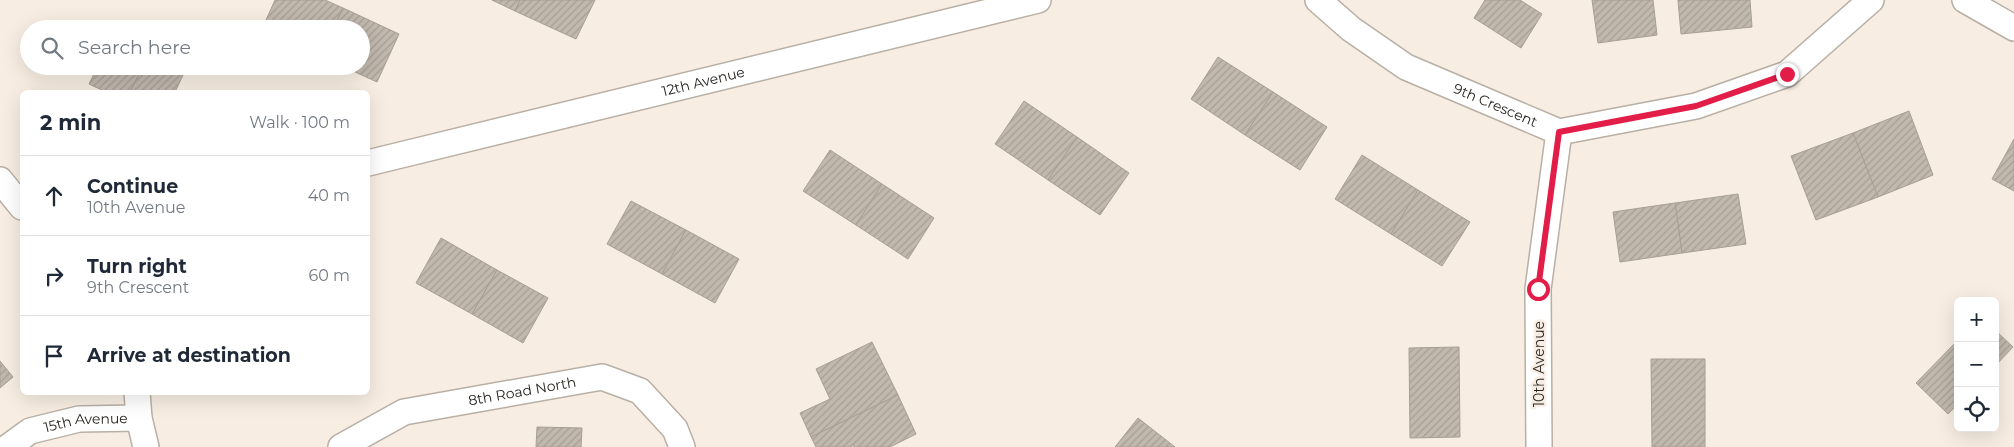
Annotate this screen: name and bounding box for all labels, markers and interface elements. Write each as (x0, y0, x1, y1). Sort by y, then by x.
search box (20, 20, 370, 75)
icon: search (38, 34, 66, 62)
text: Search here (78, 36, 191, 59)
street label: 12th Avenue (660, 63, 747, 100)
route end (1776, 63, 1799, 86)
street label: 9th Crescent (1451, 79, 1541, 131)
text: 2 min (40, 110, 101, 135)
text: Walk · 100 m (249, 113, 350, 132)
text: Continue (87, 175, 178, 198)
icon: ahead (40, 182, 68, 210)
text: 40 m (308, 186, 350, 205)
text: 10th Avenue (87, 198, 185, 217)
text: Turn right (87, 255, 187, 278)
icon: right (40, 262, 68, 290)
text: 60 m (308, 266, 350, 285)
text: 9th Crescent (87, 278, 189, 297)
route start (1527, 278, 1550, 301)
map controls (1954, 297, 1999, 432)
button: + (1954, 297, 1999, 342)
street label: 10th Avenue (1530, 321, 1548, 407)
icon: arrive (40, 342, 68, 370)
button: − (1954, 342, 1999, 387)
text: Arrive at destination (87, 344, 291, 367)
street label: 8th Road North (467, 373, 577, 409)
button: locate (1954, 387, 1999, 432)
street label: 15th Avenue (42, 409, 128, 436)

